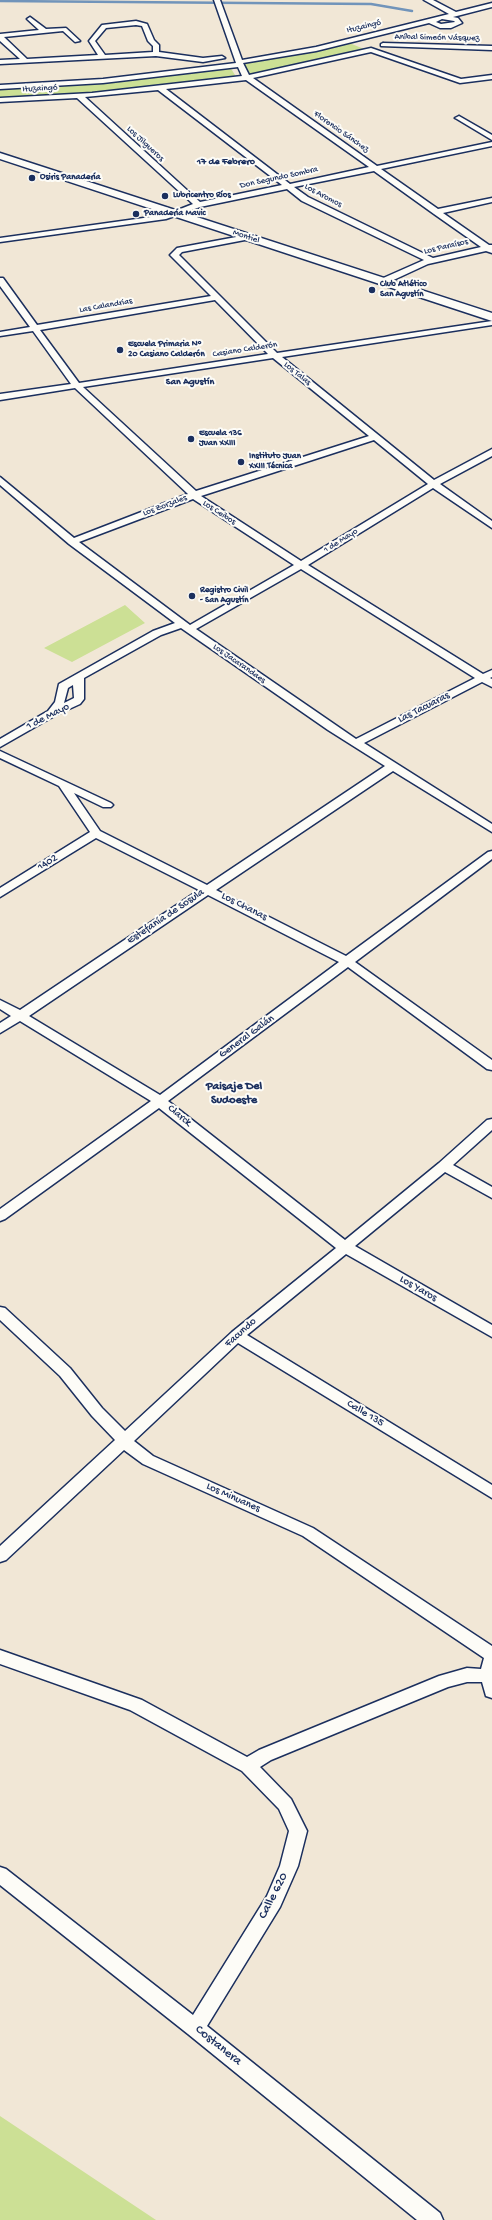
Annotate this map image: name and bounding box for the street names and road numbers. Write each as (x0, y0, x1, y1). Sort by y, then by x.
street label: Ituzaingó (346, 18, 382, 36)
street label: Aníbal Simeón Vásquez (394, 32, 480, 44)
street label: Ituzaingó (22, 83, 58, 95)
street label: Florencio Sánchez (311, 109, 371, 155)
street label: Los Jilgueros (124, 124, 166, 164)
street label: Don Segundo Sombra (239, 164, 319, 192)
street label: Los Aromos (302, 182, 344, 210)
street label: Montiel (231, 228, 261, 246)
street label: Los Paraísos (423, 237, 469, 257)
street label: Las Calandrias (79, 296, 133, 316)
street label: Casiano Calderón (212, 340, 278, 360)
street label: Los Talas (281, 360, 313, 388)
street label: Los Zorzales (142, 493, 188, 519)
street label: Los Ceibos (200, 498, 238, 528)
street label: 1 de Mayo (322, 526, 360, 556)
street label: Los Jacarandaes (211, 642, 267, 686)
street label: Las Tacuaras (396, 689, 452, 727)
street label: 1 de Mayo (24, 701, 72, 733)
street label: 1402 (35, 852, 61, 874)
street label: Estefanía de Sosula (125, 886, 207, 948)
street label: Los Chanas (219, 890, 269, 924)
street label: General Galán (217, 1012, 277, 1062)
street label: Clarck (164, 1102, 194, 1130)
street label: Los Yaros (397, 1273, 439, 1305)
street label: Facundo (222, 1315, 260, 1351)
street label: Calle 135 (344, 1398, 386, 1430)
street label: Los Minuanes (204, 1480, 262, 1516)
street label: Calle 620 (256, 1870, 292, 1922)
street label: Costanera (191, 2022, 245, 2070)

